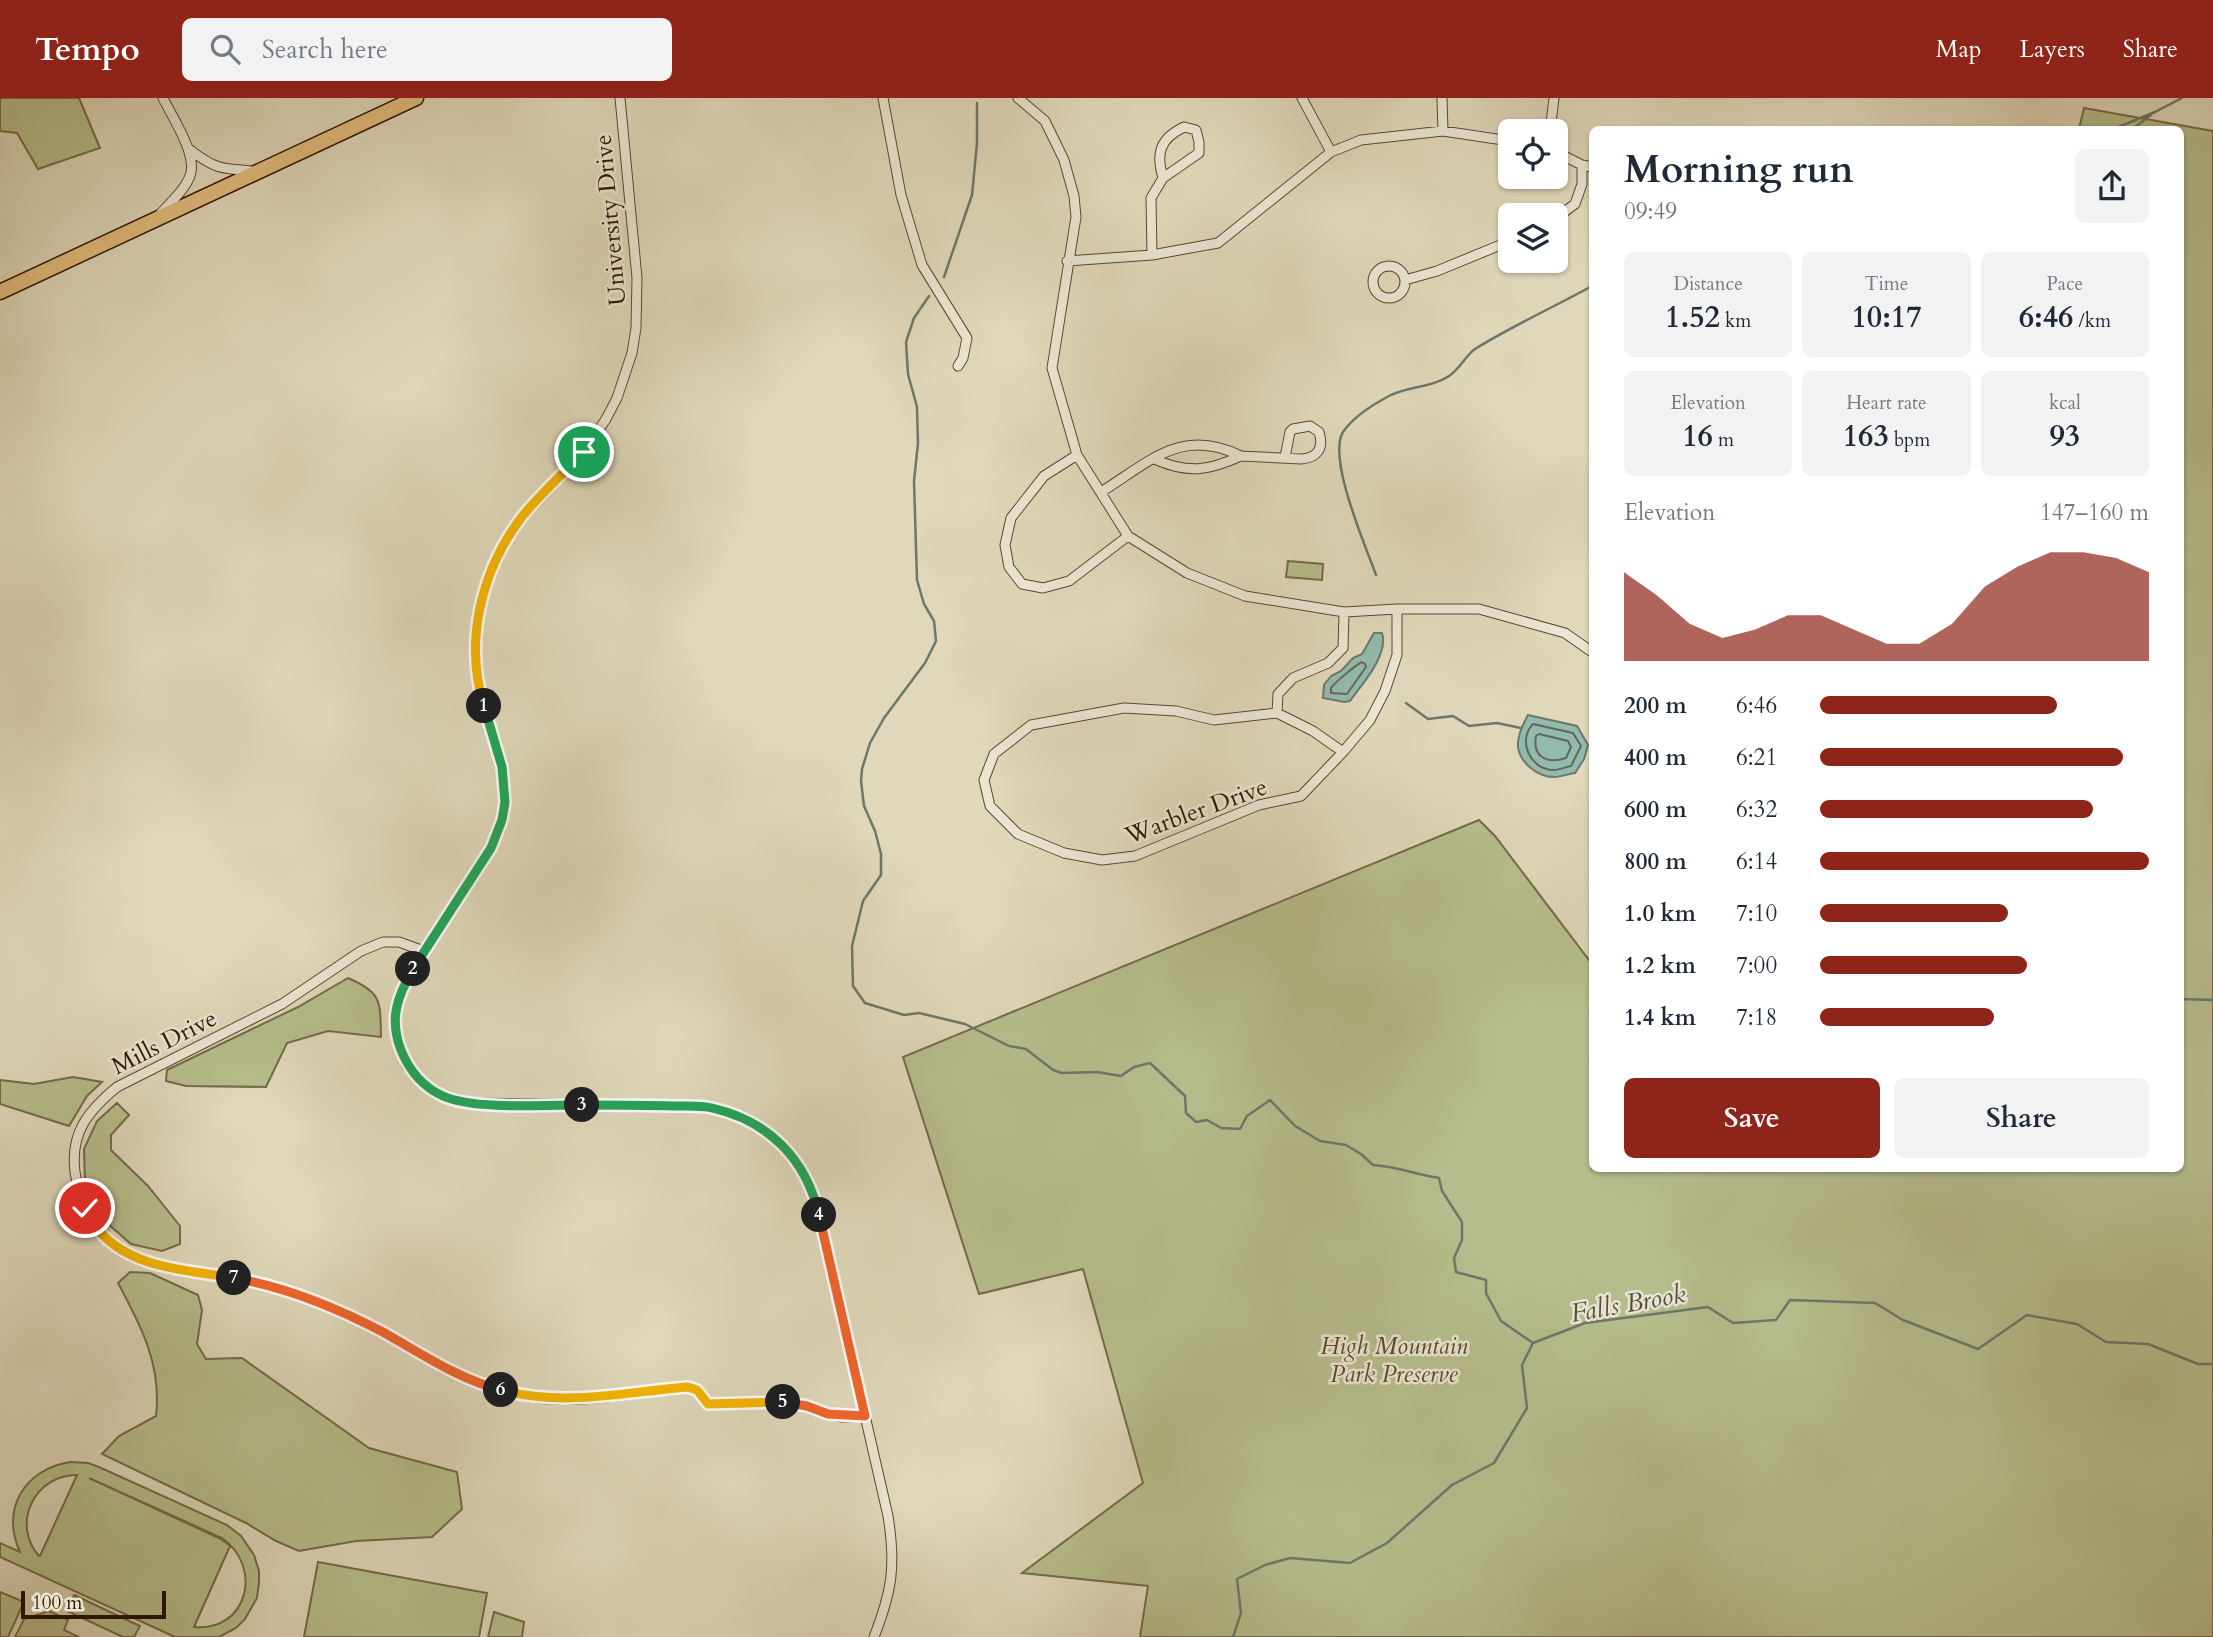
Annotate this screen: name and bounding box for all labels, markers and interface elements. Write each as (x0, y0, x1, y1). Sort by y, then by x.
search box (182, 18, 672, 81)
text: Tempo (35, 27, 140, 72)
icon: search (206, 30, 244, 68)
text: Search here (262, 32, 388, 67)
text: Map (1936, 33, 1982, 66)
text: Layers (2020, 33, 2085, 66)
text: Share (2123, 33, 2178, 66)
map controls (1498, 119, 1568, 273)
button: locate (1498, 119, 1568, 189)
street label: University Drive (587, 133, 634, 307)
text: Morning run (1624, 144, 1854, 196)
button: share (2075, 149, 2149, 223)
text: 09:49 (1624, 196, 1677, 227)
button: layers (1498, 203, 1568, 273)
text: Distance (1673, 271, 1743, 297)
text: Time (1865, 271, 1908, 297)
text: Pace (2046, 271, 2083, 297)
text: 1.52 (1665, 297, 1720, 338)
text: 10:17 (1851, 297, 1922, 338)
text: 6:46 (2019, 297, 2073, 338)
text: km (1720, 308, 1751, 334)
text: /km (2073, 308, 2111, 334)
text: Elevation (1670, 390, 1746, 416)
text: Heart rate (1846, 390, 1927, 416)
text: kcal (2049, 390, 2081, 416)
text: 16 (1682, 416, 1713, 457)
text: 163 (1843, 416, 1889, 457)
text: 93 (2049, 416, 2080, 457)
pin (554, 422, 614, 482)
text: m (1713, 427, 1734, 453)
text: bpm (1889, 427, 1930, 453)
icon: arrive (565, 433, 603, 471)
text: Elevation (1624, 497, 1715, 528)
text: 147–160 m (2040, 497, 2149, 528)
pin: 1 (466, 688, 502, 724)
text: 200 m (1624, 690, 1687, 721)
text: 6:46 (1736, 690, 1777, 721)
text: 1 (479, 692, 488, 718)
text: 400 m (1624, 742, 1687, 773)
text: 6:21 (1736, 742, 1777, 773)
street label: Warbler Drive (1120, 771, 1272, 853)
text: 600 m (1624, 794, 1687, 825)
text: 6:32 (1736, 794, 1777, 825)
text: 800 m (1624, 846, 1687, 877)
text: 6:14 (1736, 846, 1777, 877)
text: 1.0 km (1624, 898, 1696, 929)
text: 7:10 (1736, 898, 1777, 929)
text: 1.2 km (1624, 950, 1696, 981)
text: 7:00 (1736, 950, 1777, 981)
pin: 2 (396, 952, 430, 986)
text: 2 (408, 955, 417, 981)
street label: Mills Drive (106, 1002, 223, 1083)
text: 1.4 km (1624, 1002, 1696, 1033)
text: 7:18 (1736, 1002, 1777, 1033)
button: Save (1624, 1078, 1880, 1158)
button: Share (1894, 1078, 2149, 1158)
pin: 3 (564, 1088, 600, 1122)
text: 3 (577, 1091, 586, 1117)
pin (55, 1178, 115, 1238)
icon: check (66, 1189, 104, 1227)
pin: 4 (802, 1198, 836, 1232)
text: 4 (814, 1201, 823, 1227)
pin: 7 (216, 1260, 252, 1296)
text: 7 (229, 1264, 238, 1290)
water label: Falls Brook (1568, 1276, 1688, 1331)
park label: High Mountain Park Preserve (1320, 1330, 1468, 1391)
pin: 6 (484, 1372, 518, 1408)
text: 6 (496, 1376, 505, 1402)
pin: 5 (766, 1384, 800, 1420)
text: 5 (778, 1388, 787, 1414)
scale bar (21, 1588, 166, 1620)
text: 100 m (32, 1590, 82, 1616)

